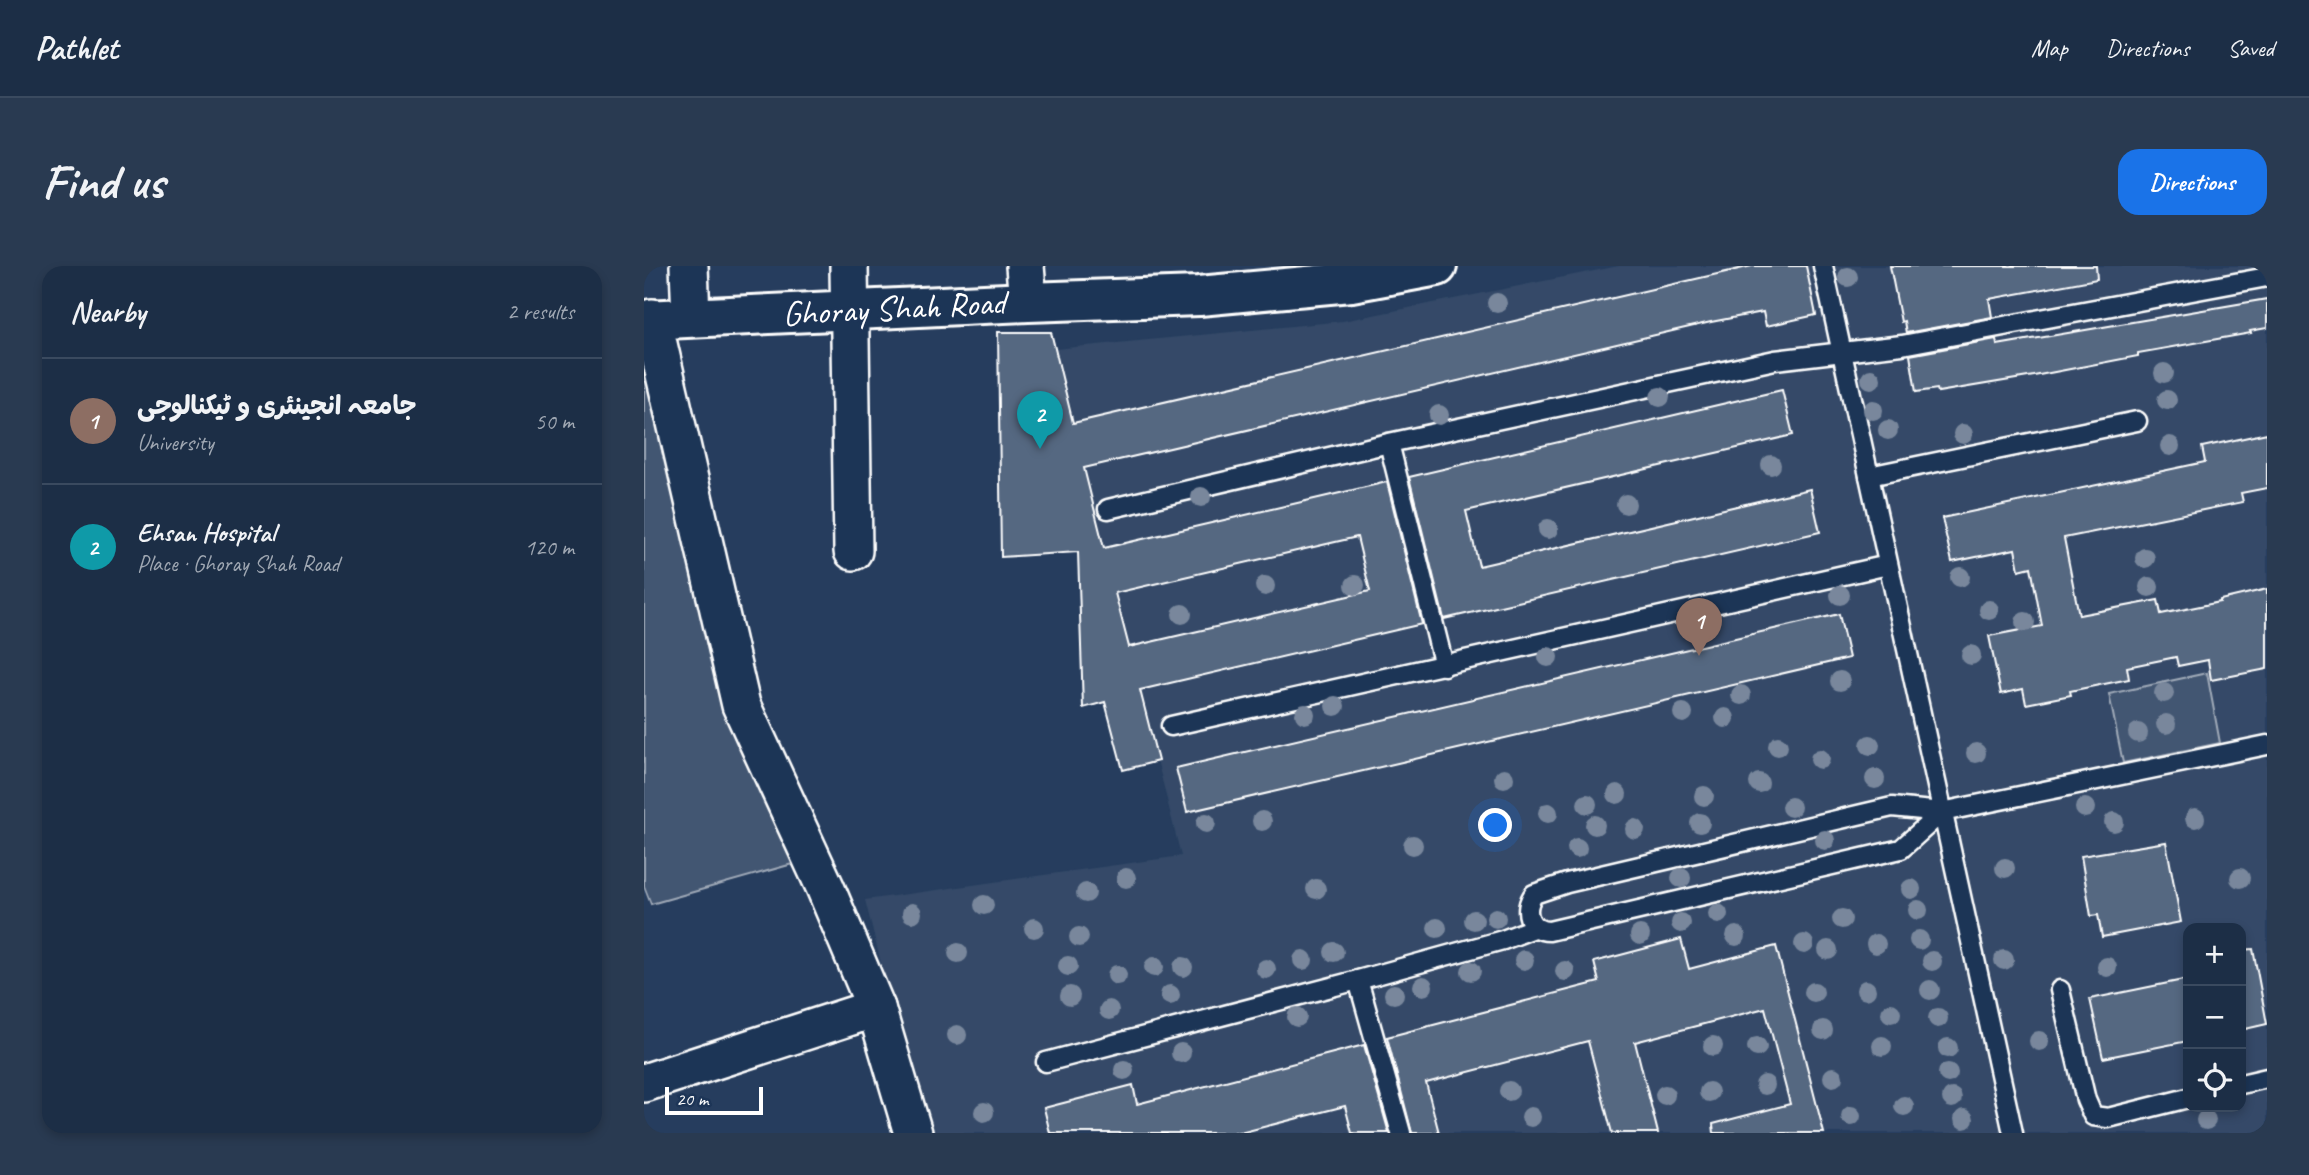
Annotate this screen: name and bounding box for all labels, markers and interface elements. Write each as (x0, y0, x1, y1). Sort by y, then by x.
text: Pathlet (35, 27, 118, 69)
text: Map (2031, 33, 2068, 63)
text: Directions (2106, 33, 2189, 63)
text: Saved (2227, 33, 2274, 63)
button: Directions (2118, 149, 2267, 215)
text: Find us (42, 151, 164, 213)
street label: Ghoray Shah Road (781, 279, 1012, 336)
text: Nearby (70, 293, 146, 331)
text: 2 results (507, 297, 574, 326)
text: جامعہ انجینئری و ٹیکنالوجی (137, 389, 417, 422)
pin: 2 (1017, 391, 1063, 449)
text: 1 (88, 407, 98, 436)
text: 50 m (535, 407, 574, 436)
text: University (137, 428, 214, 457)
text: Ehsan Hospital (137, 516, 275, 549)
text: 2 (88, 533, 98, 562)
text: 120 m (525, 533, 574, 562)
text: Place · Ghoray Shah Road (137, 549, 340, 578)
pin: 1 (1676, 598, 1722, 656)
your location (1478, 808, 1512, 842)
map controls (2183, 923, 2246, 1112)
button: + (2183, 923, 2246, 986)
button: − (2183, 986, 2246, 1049)
button: locate (2183, 1049, 2246, 1112)
scale bar (665, 1084, 763, 1116)
text: 20 m (676, 1087, 708, 1111)

